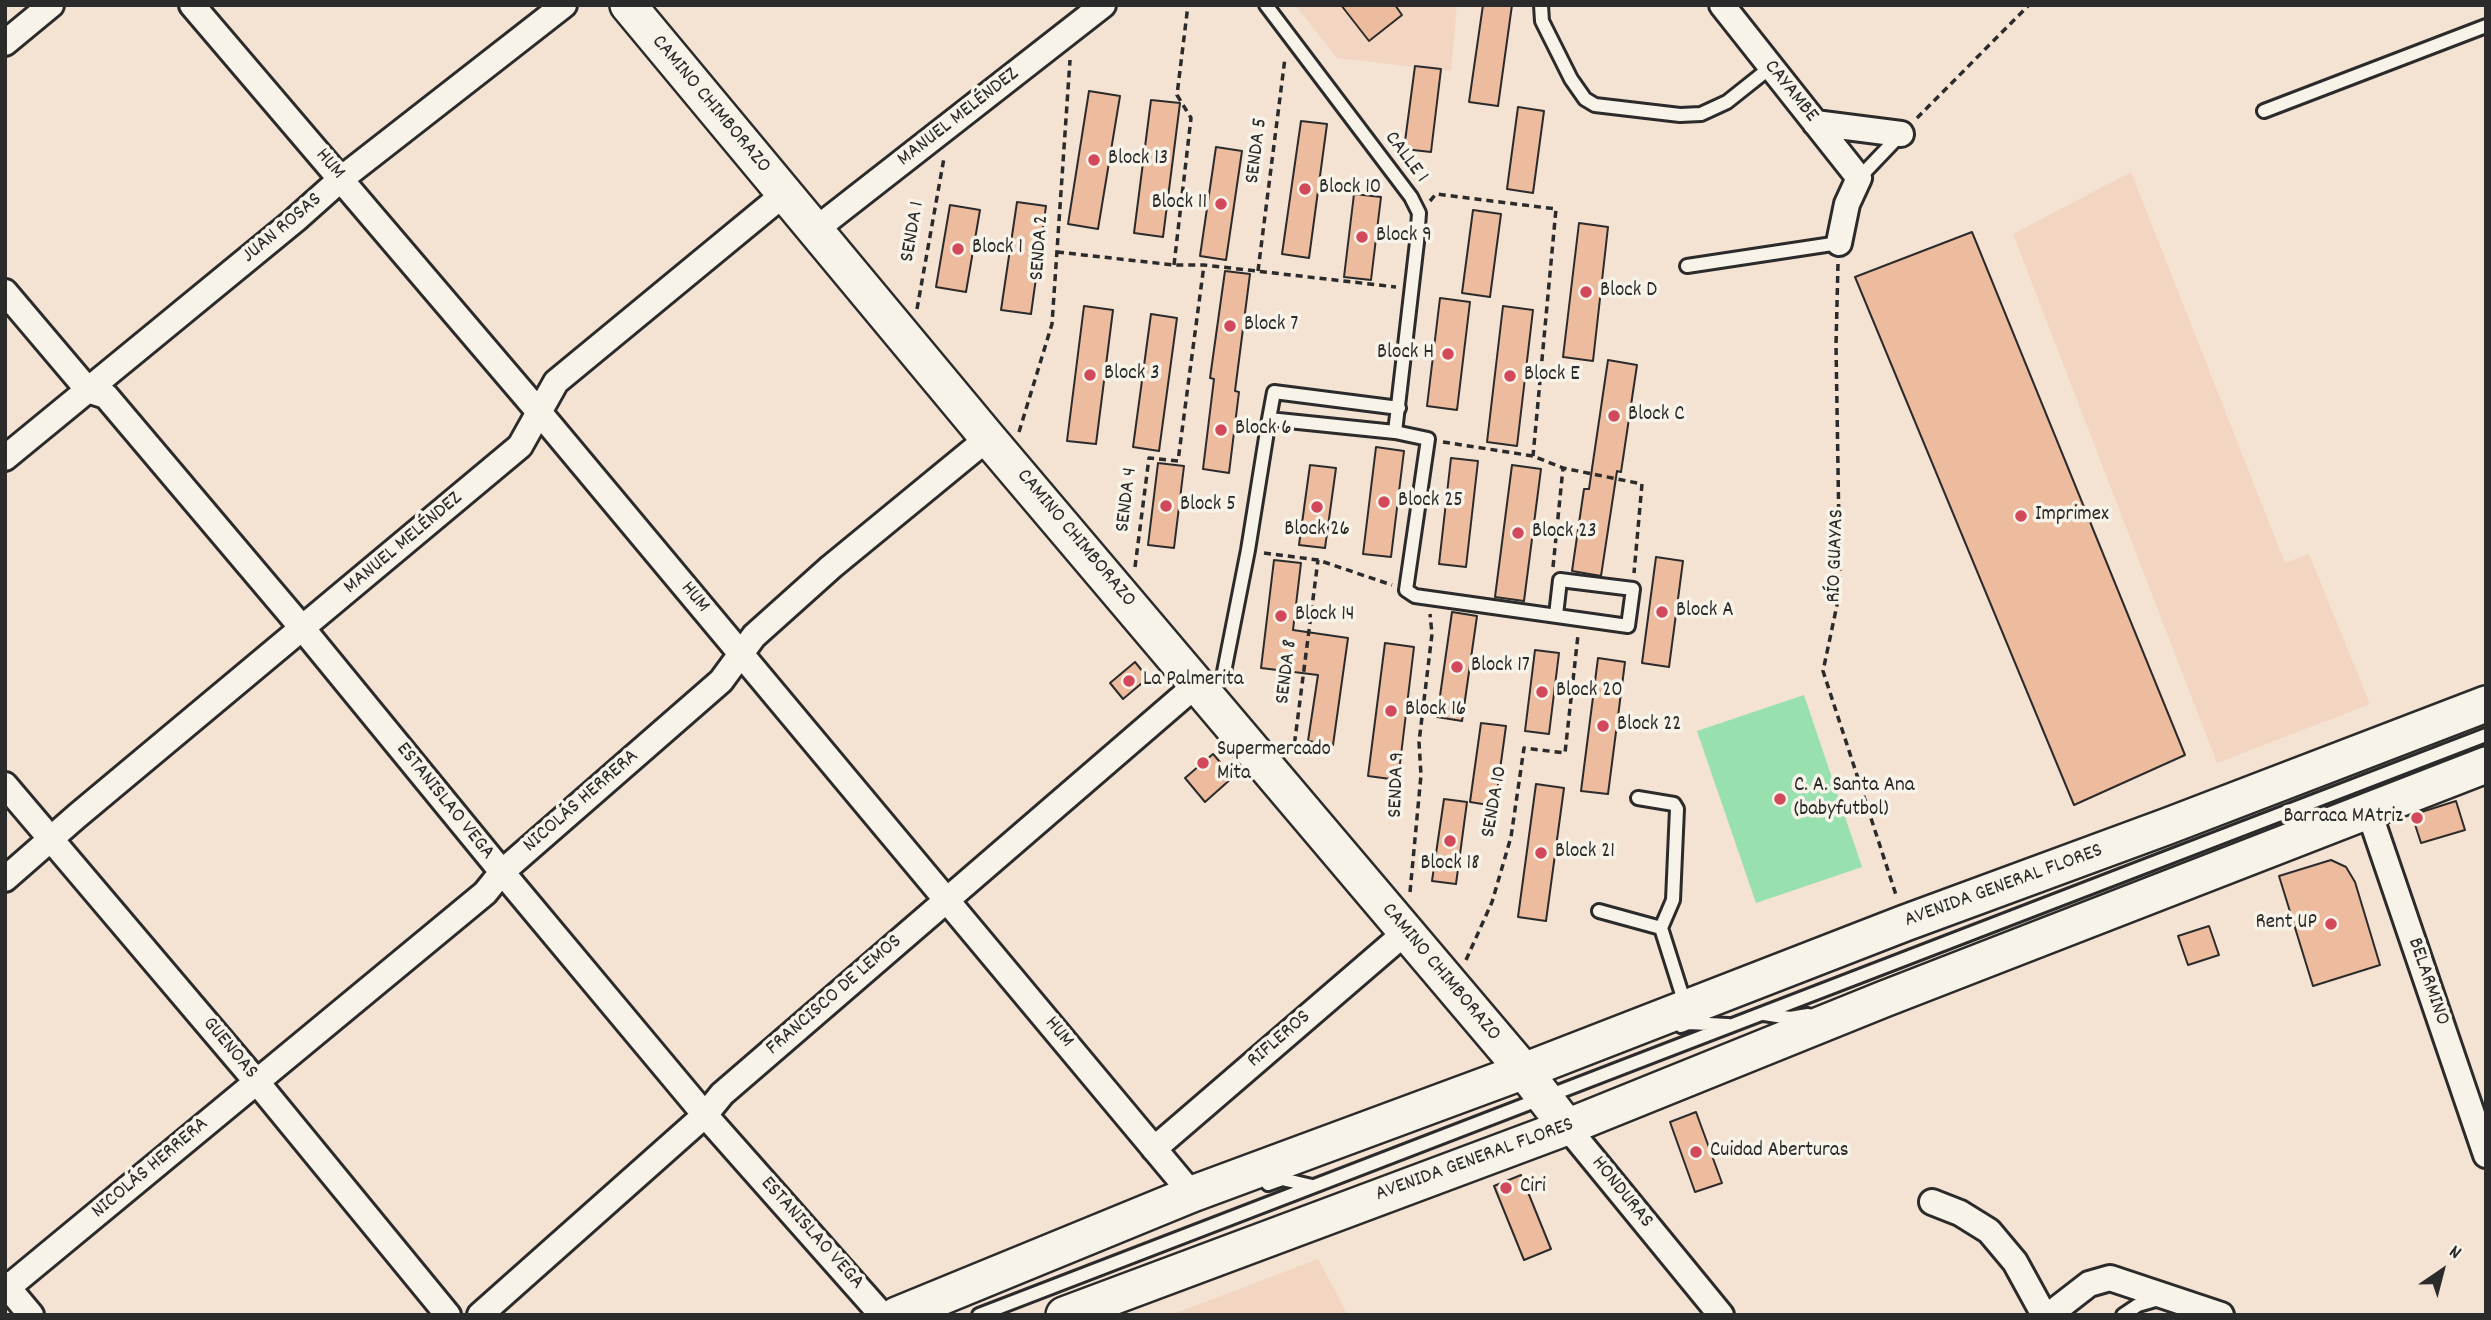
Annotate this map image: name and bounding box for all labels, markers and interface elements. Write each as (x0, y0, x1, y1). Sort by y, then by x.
street label: CAMINO CHIMBORAZO (645, 31, 775, 179)
street label: CAYAMBE (1757, 56, 1823, 128)
street label: MANUEL MELÉNDEZ (893, 63, 1025, 173)
street label: SENDA 5 (1241, 117, 1275, 185)
street label: CALLE 1 (1377, 127, 1433, 189)
street label: HUM (309, 144, 349, 186)
place label: Block 13 (1108, 147, 1168, 173)
marker: Block 13 (1086, 152, 1102, 168)
place label: Block 10 (1319, 176, 1381, 202)
marker: Block 10 (1297, 181, 1313, 197)
street label: JUAN ROSAS (238, 188, 328, 270)
place label: Block 11 (1152, 191, 1207, 217)
marker: Block 11 (1213, 196, 1229, 212)
street label: SENDA 1 (896, 200, 932, 264)
street label: SENDA 2 (1026, 214, 1056, 282)
place label: Block 9 (1376, 224, 1432, 250)
marker: Block 9 (1354, 229, 1370, 245)
place label: Block 1 (972, 236, 1023, 262)
marker: Block 1 (950, 241, 966, 257)
place label: Block D (1600, 279, 1657, 305)
marker: Block D (1578, 284, 1594, 300)
place label: Block 7 (1244, 313, 1298, 339)
marker: Block 7 (1222, 318, 1238, 334)
place label: Block H (1377, 341, 1434, 367)
marker: Block H (1440, 346, 1456, 362)
place label: Block 3 (1104, 362, 1159, 388)
place label: Block E (1524, 363, 1580, 389)
marker: Block 3 (1082, 367, 1098, 383)
marker: Block E (1502, 368, 1518, 384)
place label: Block C (1628, 403, 1685, 429)
marker: Block C (1606, 408, 1622, 424)
place label: Block 6 (1235, 417, 1291, 443)
marker: Block 6 (1213, 422, 1229, 438)
street label: CAMINO CHIMBORAZO (1010, 465, 1140, 613)
street label: SENDA 4 (1112, 466, 1144, 534)
street label: MANUEL MELÉNDEZ (340, 487, 468, 601)
place label: Block 25 (1398, 489, 1463, 515)
place label: Block 5 (1180, 493, 1236, 519)
marker: Block 25 (1376, 494, 1392, 510)
marker: Block 5 (1158, 498, 1174, 514)
marker: Block 26 (1309, 499, 1325, 515)
place label: Imprimex (2035, 503, 2109, 529)
marker: Imprimex (2013, 508, 2029, 524)
street label: RÍO GUAYAS (1823, 509, 1851, 603)
place label: Block 26 (1284, 518, 1350, 544)
place label: Block 23 (1532, 520, 1597, 546)
marker: Block 23 (1510, 525, 1526, 541)
street label: HUM (674, 577, 714, 619)
place label: Block A (1676, 599, 1734, 625)
place label: Block 14 (1295, 603, 1354, 629)
marker: Block A (1654, 604, 1670, 620)
marker: Block 14 (1273, 608, 1289, 624)
street label: SENDA 8 (1272, 638, 1304, 706)
place label: Block 17 (1471, 654, 1530, 680)
marker: Block 17 (1449, 659, 1465, 675)
place label: La Palmerita (1143, 668, 1244, 694)
marker: La Palmerita (1121, 673, 1137, 689)
place label: Block 20 (1556, 679, 1623, 705)
marker: Block 20 (1534, 684, 1550, 700)
place label: Block 16 (1405, 698, 1466, 724)
marker: Block 16 (1383, 703, 1399, 719)
place label: Block 22 (1617, 713, 1682, 739)
marker: Block 22 (1595, 718, 1611, 734)
street label: ESTANISLAO VEGA (389, 738, 499, 866)
place label: Supermercado Mita (1217, 738, 1331, 788)
street label: NICOLÁS HERRERA (519, 745, 645, 859)
street label: SENDA 9 (1384, 752, 1412, 818)
marker: Supermercado Mita (1195, 755, 1211, 771)
street label: SENDA 10 (1477, 764, 1515, 840)
place label: C. A. Santa Ana (babyfutbol) (1794, 774, 1915, 824)
marker: C. A. Santa Ana (babyfutbol) (1772, 791, 1788, 807)
place label: Barraca MAtriz (2284, 805, 2403, 831)
marker: Barraca MAtriz (2409, 810, 2425, 826)
marker: Block 18 (1442, 833, 1458, 849)
street label: AVENIDA GENERAL FLORES (1901, 839, 2107, 935)
place label: Block 21 (1555, 840, 1615, 866)
marker: Block 21 (1533, 845, 1549, 861)
place label: Block 18 (1420, 852, 1480, 878)
street label: CAMINO CHIMBORAZO (1375, 899, 1505, 1047)
place label: Rent UP (2256, 911, 2317, 937)
marker: Rent UP (2323, 916, 2339, 932)
street label: FRANCISCO DE LEMOS (762, 930, 908, 1062)
street label: BELARMINO (2400, 935, 2454, 1029)
street label: RIFLEROS (1243, 1006, 1317, 1074)
street label: HUM (1038, 1012, 1078, 1054)
street label: GUENOAS (196, 1013, 262, 1085)
street label: NICOLÁS HERRERA (87, 1113, 215, 1225)
street label: AVENIDA GENERAL FLORES (1372, 1113, 1578, 1209)
place label: Cuidad Aberturas (1710, 1139, 1848, 1165)
marker: Cuidad Aberturas (1688, 1144, 1704, 1160)
street label: HONDURAS (1584, 1152, 1658, 1234)
street label: ESTANISLAO VEGA (754, 1172, 868, 1296)
place label: Ciri (1520, 1175, 1546, 1201)
marker: Ciri (1498, 1180, 1514, 1196)
north arrow (2407, 1236, 2477, 1306)
text: N (2443, 1240, 2466, 1267)

